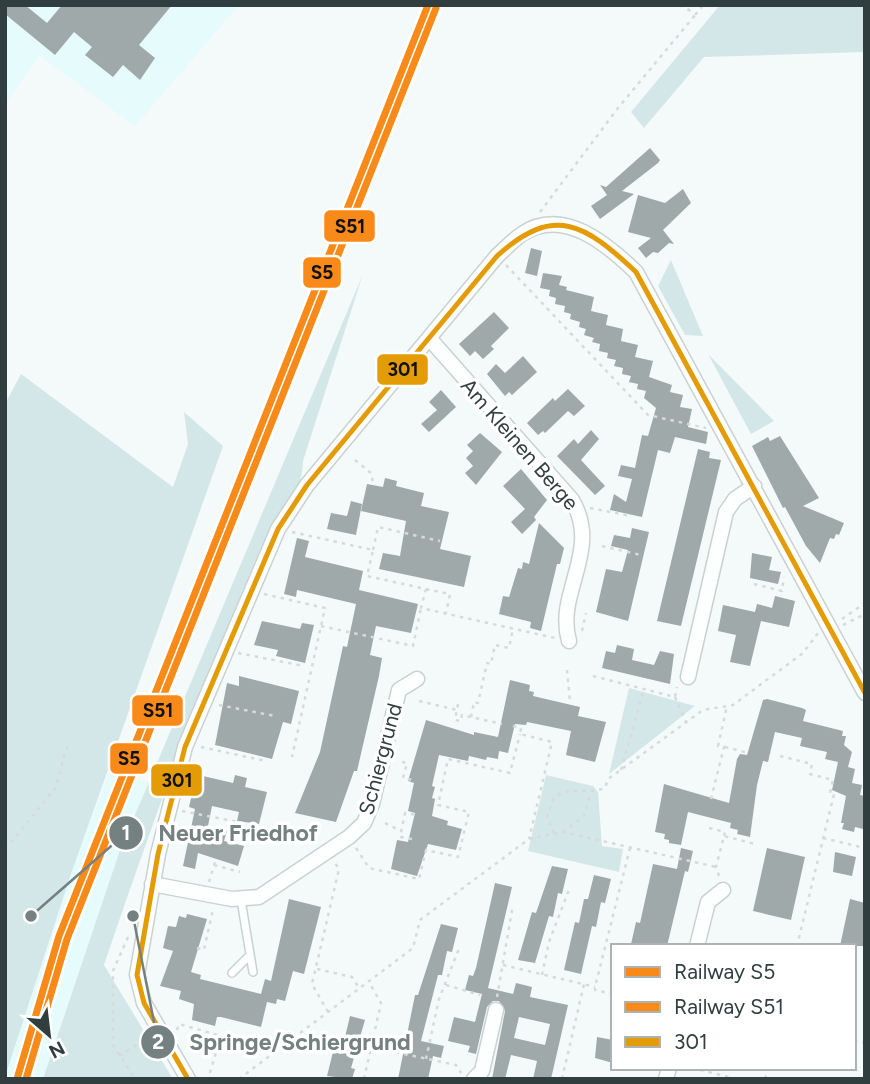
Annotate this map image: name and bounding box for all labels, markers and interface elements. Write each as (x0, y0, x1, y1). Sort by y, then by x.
line badge: S51 (323, 209, 376, 243)
text: S51 (335, 215, 365, 238)
line badge: S5 (302, 256, 342, 289)
text: S5 (311, 261, 333, 284)
line badge: 301 (376, 353, 429, 386)
text: 301 (388, 358, 418, 381)
street label: Am Kleinen Berge (456, 373, 584, 515)
line badge: S51 (131, 694, 184, 727)
text: S51 (143, 699, 173, 722)
street label: Schiergrund (353, 700, 407, 818)
line badge: S5 (109, 742, 149, 775)
text: S5 (118, 747, 140, 770)
line badge: 301 (150, 763, 203, 797)
text: 301 (162, 769, 192, 792)
callout: Neuer Friedhof (109, 811, 331, 855)
text: Neuer Friedhof (158, 819, 319, 847)
text: 1 (122, 820, 130, 845)
legend (611, 944, 856, 1070)
text: Railway S5 (674, 959, 775, 984)
text: Railway S51 (674, 994, 784, 1019)
north arrow (14, 1000, 84, 1070)
callout: Springe/Schiergrund (140, 1020, 425, 1064)
text: Springe/Schiergrund (189, 1028, 411, 1056)
text: 2 (152, 1029, 164, 1054)
text: 301 (674, 1029, 708, 1054)
text: N (45, 1036, 69, 1063)

